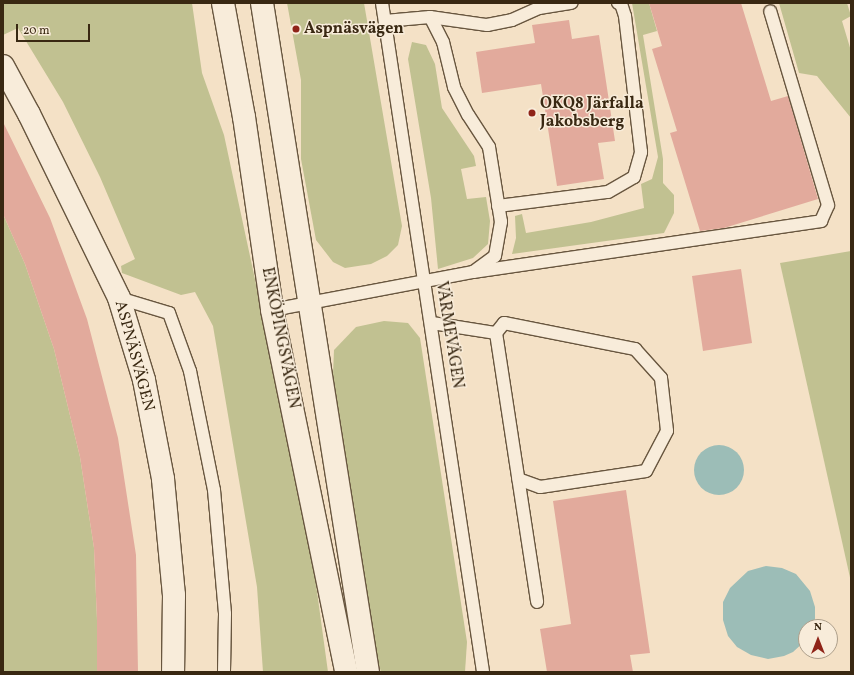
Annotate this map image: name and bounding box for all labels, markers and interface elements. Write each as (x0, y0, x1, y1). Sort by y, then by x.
scale bar (18, 16, 92, 42)
place label: Aspnäsvägen (304, 19, 404, 39)
text: 20 m (23, 23, 50, 39)
marker: Aspnäsvägen (291, 24, 301, 34)
place label: OKQ8 Järfalla Jakobsberg (540, 94, 644, 132)
marker: OKQ8 Järfalla Jakobsberg (527, 108, 537, 118)
street label: ENKÖPINGSVÄGEN (257, 266, 303, 410)
street label: VÄRMEVÄGEN (431, 280, 467, 390)
street label: ASPNÄSVÄGEN (110, 299, 158, 413)
north arrow (798, 619, 838, 659)
text: N (814, 620, 822, 635)

